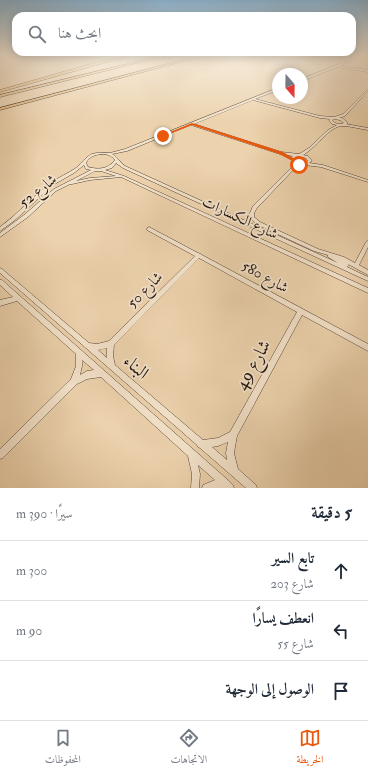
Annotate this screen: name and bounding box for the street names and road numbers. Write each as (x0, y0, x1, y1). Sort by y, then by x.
street label: شارع 52 (15, 170, 63, 214)
street label: شارع الكسارات (198, 192, 281, 247)
street label: شارع 580 (237, 256, 292, 300)
street label: شارع 50 (123, 268, 169, 314)
street label: شارع 49 (230, 336, 279, 396)
street label: البناء (118, 350, 154, 384)

